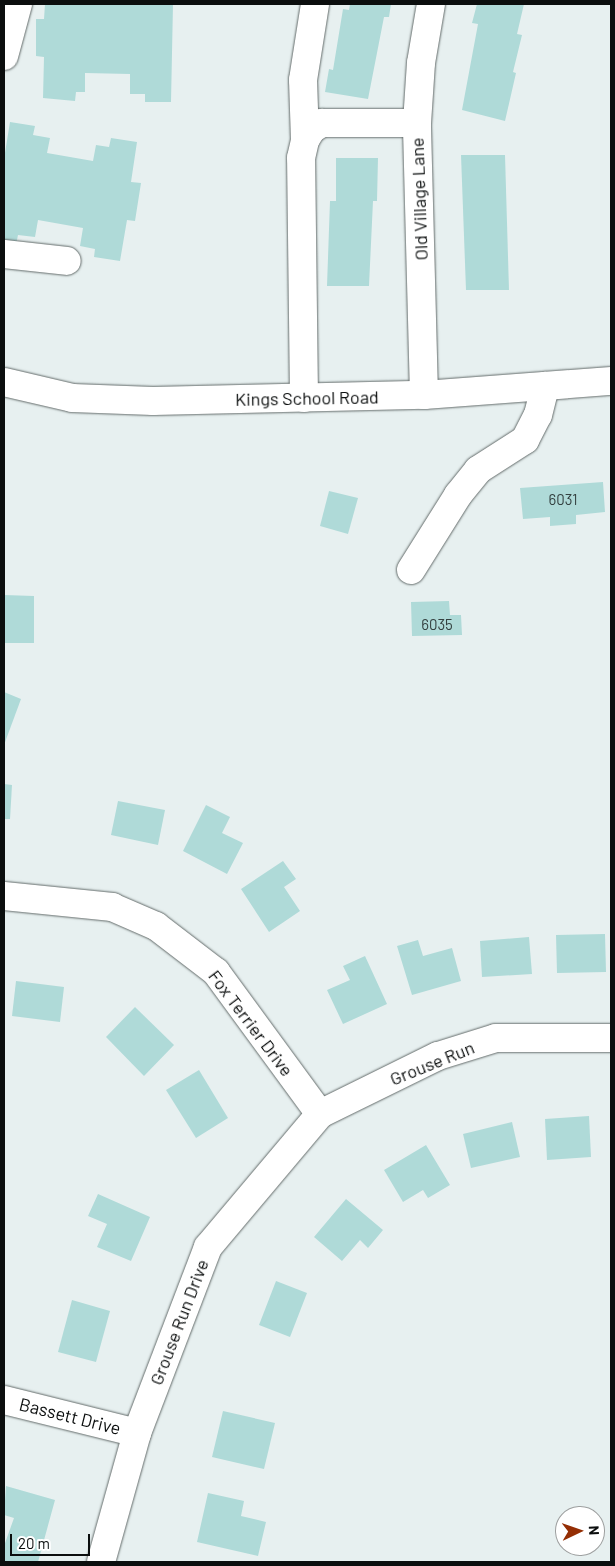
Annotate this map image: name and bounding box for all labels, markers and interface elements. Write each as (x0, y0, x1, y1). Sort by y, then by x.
street label: Old Village Lane (406, 137, 432, 261)
street label: Kings School Road (235, 386, 379, 410)
house number: 6031 (548, 491, 578, 509)
house number: 6035 (421, 616, 453, 634)
street label: Fox Terrier Drive (204, 966, 298, 1080)
street label: Grouse Run (387, 1036, 477, 1090)
street label: Grouse Run Drive (145, 1256, 213, 1388)
street label: Bassett Drive (17, 1393, 123, 1439)
north arrow (555, 1506, 605, 1556)
scale bar (12, 1524, 92, 1556)
text: N (586, 1525, 603, 1535)
text: 20 m (18, 1534, 50, 1552)

